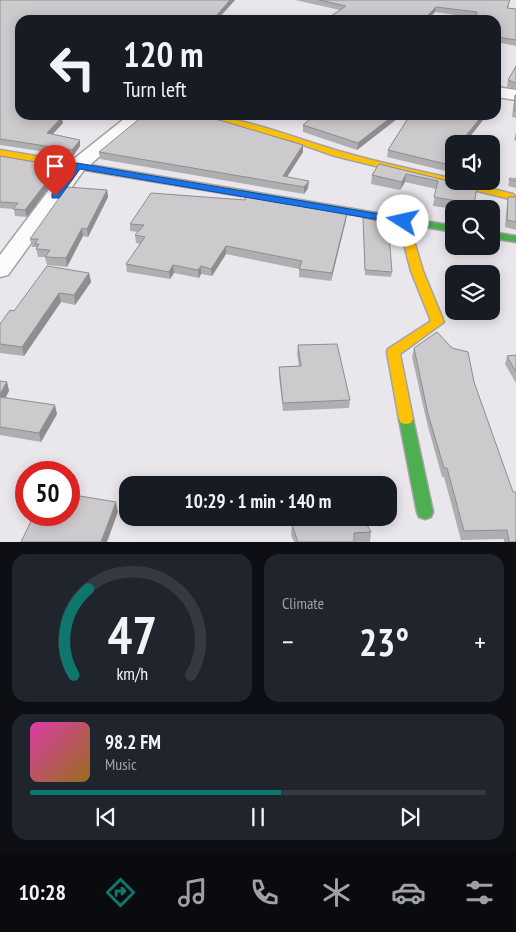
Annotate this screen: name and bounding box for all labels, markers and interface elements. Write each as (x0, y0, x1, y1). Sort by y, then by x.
text: 120 m (123, 31, 204, 77)
icon: left (40, 35, 105, 100)
text: Turn left (123, 75, 187, 103)
map controls (445, 135, 500, 320)
button: sound (445, 135, 500, 190)
pin (34, 145, 76, 196)
icon: arrive (41, 152, 69, 180)
position arrow (376, 194, 428, 246)
button: search (445, 200, 500, 255)
button: layers (445, 265, 500, 320)
speed limit sign: 50 (15, 461, 80, 526)
text: 10:29 · 1 min · 140 m (185, 489, 331, 513)
text: Climate (282, 593, 324, 613)
text: 47 (107, 601, 157, 668)
text: 23° (359, 617, 409, 666)
text: − (282, 623, 294, 660)
text: + (474, 623, 486, 660)
text: km/h (116, 662, 148, 685)
text: 98.2 FM (105, 730, 161, 754)
text: Music (105, 754, 137, 774)
icon: previous (92, 803, 120, 831)
icon: pause (244, 803, 272, 831)
icon: next (396, 803, 424, 831)
icon: directions (103, 875, 138, 910)
icon: music (175, 875, 210, 910)
icon: phone (247, 875, 282, 910)
icon: climate (319, 875, 354, 910)
icon: car (391, 875, 426, 910)
icon: filters (462, 875, 497, 910)
text: 10:28 (18, 878, 66, 906)

